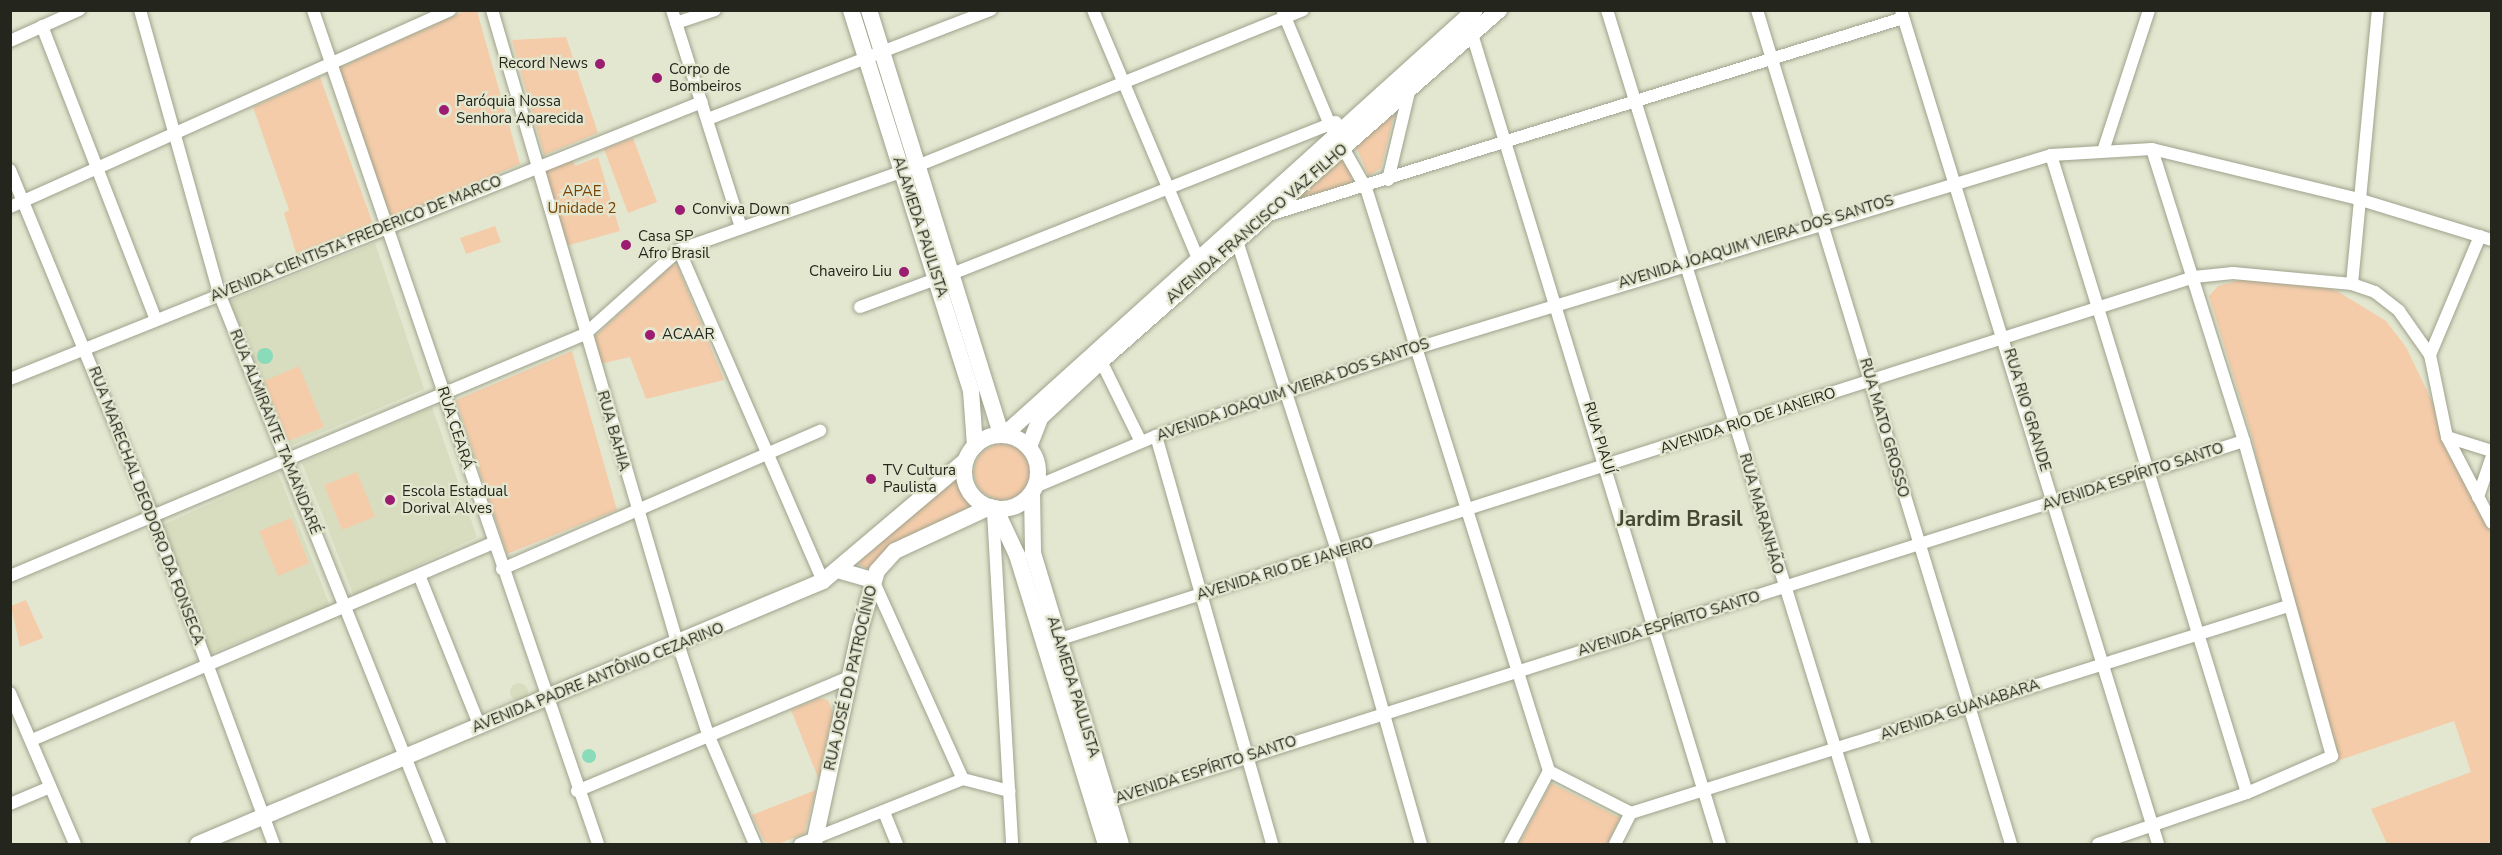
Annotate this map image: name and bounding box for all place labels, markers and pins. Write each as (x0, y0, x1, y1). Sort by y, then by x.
place label: Record News (498, 55, 588, 73)
marker: Record News (593, 57, 607, 71)
place label: Corpo de Bombeiros (669, 60, 741, 95)
marker: Corpo de Bombeiros (650, 71, 664, 85)
place label: Paróquia Nossa Senhora Aparecida (456, 92, 584, 127)
marker: Paróquia Nossa Senhora Aparecida (437, 103, 451, 117)
place label: Conviva Down (692, 201, 789, 219)
marker: Conviva Down (673, 203, 687, 217)
place label: Casa SP Afro Brasil (638, 227, 710, 262)
marker: Casa SP Afro Brasil (619, 238, 633, 252)
place label: Chaveiro Liu (809, 263, 892, 281)
marker: Chaveiro Liu (897, 265, 911, 279)
place label: ACAAR (662, 326, 714, 344)
marker: ACAAR (643, 328, 657, 342)
place label: TV Cultura Paulista (883, 461, 956, 496)
marker: TV Cultura Paulista (864, 472, 878, 486)
place label: Escola Estadual Dorival Alves (402, 482, 508, 517)
marker: Escola Estadual Dorival Alves (383, 493, 397, 507)

